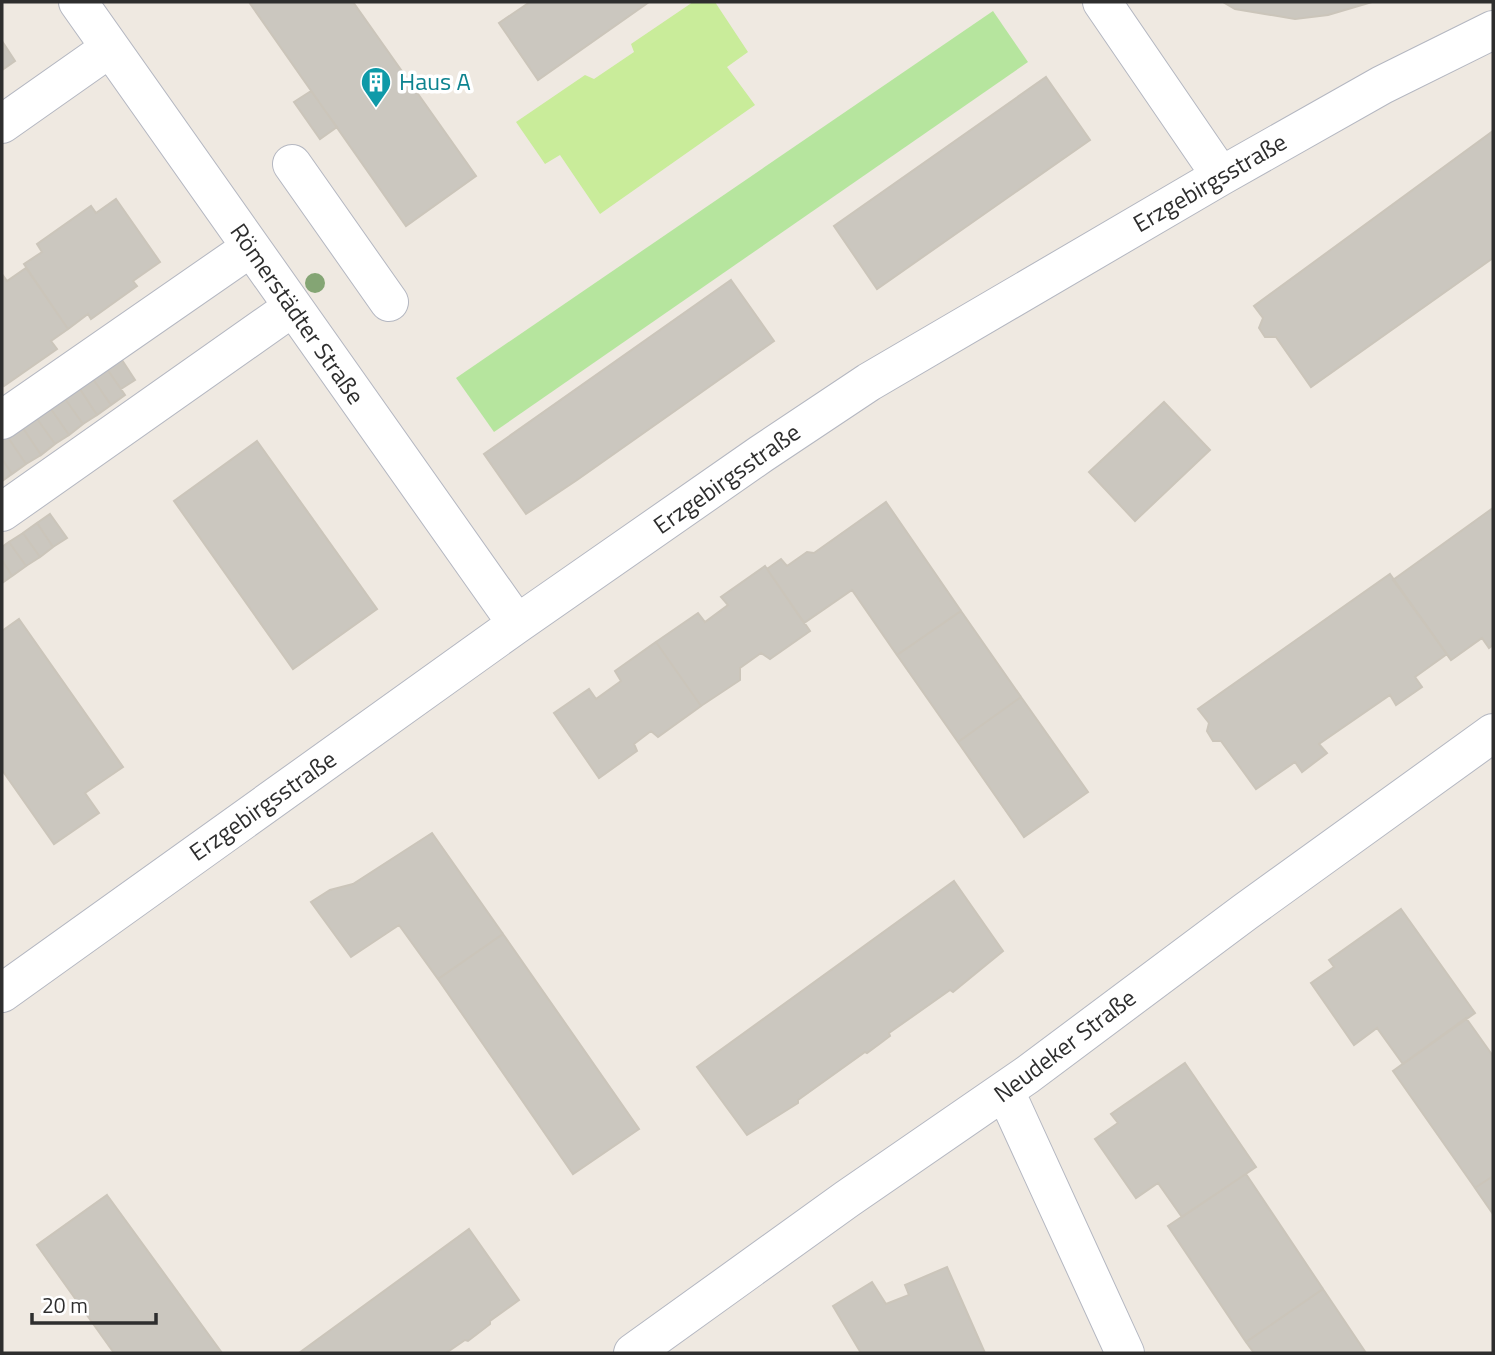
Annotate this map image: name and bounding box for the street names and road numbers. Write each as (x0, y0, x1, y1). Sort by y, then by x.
street label: Erzgebirgsstraße (1126, 123, 1293, 241)
street label: Römerstädter Straße (222, 216, 374, 411)
street label: Erzgebirgsstraße (646, 414, 807, 542)
street label: Erzgebirgsstraße (182, 741, 343, 869)
street label: Neudeker Straße (986, 980, 1143, 1111)

